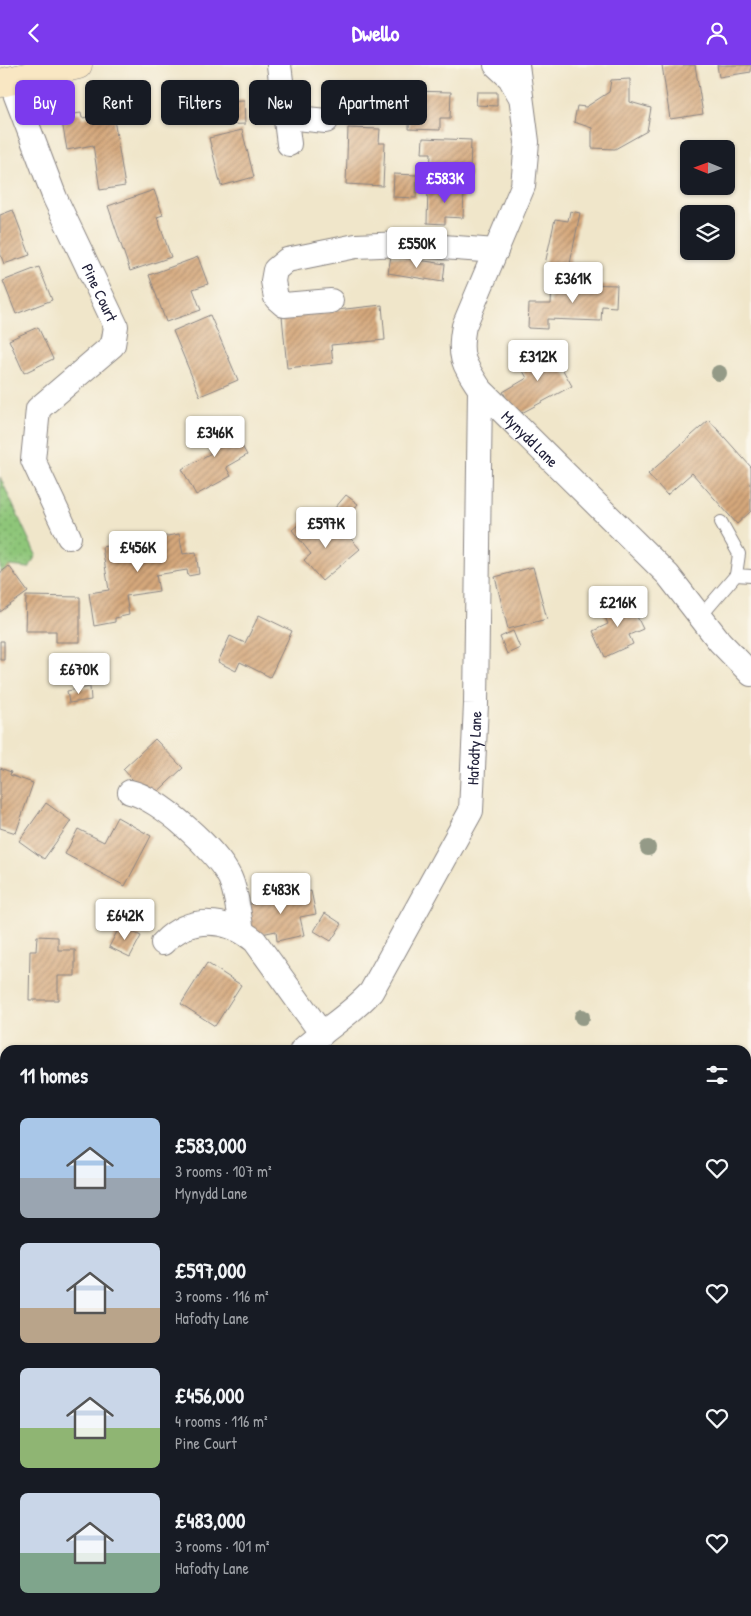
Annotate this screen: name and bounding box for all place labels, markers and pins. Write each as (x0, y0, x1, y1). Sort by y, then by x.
pin: £583K (410, 161, 480, 204)
pin: £550K (382, 227, 452, 269)
pin: £361K (538, 261, 608, 304)
pin: £312K (503, 339, 573, 382)
pin: £346K (180, 415, 250, 458)
pin: £597K (291, 507, 361, 549)
pin: £456K (103, 531, 173, 573)
pin: £216K (583, 585, 653, 628)
pin: £670K (44, 653, 114, 695)
pin: £483K (246, 873, 316, 915)
pin: £642K (90, 899, 160, 941)

